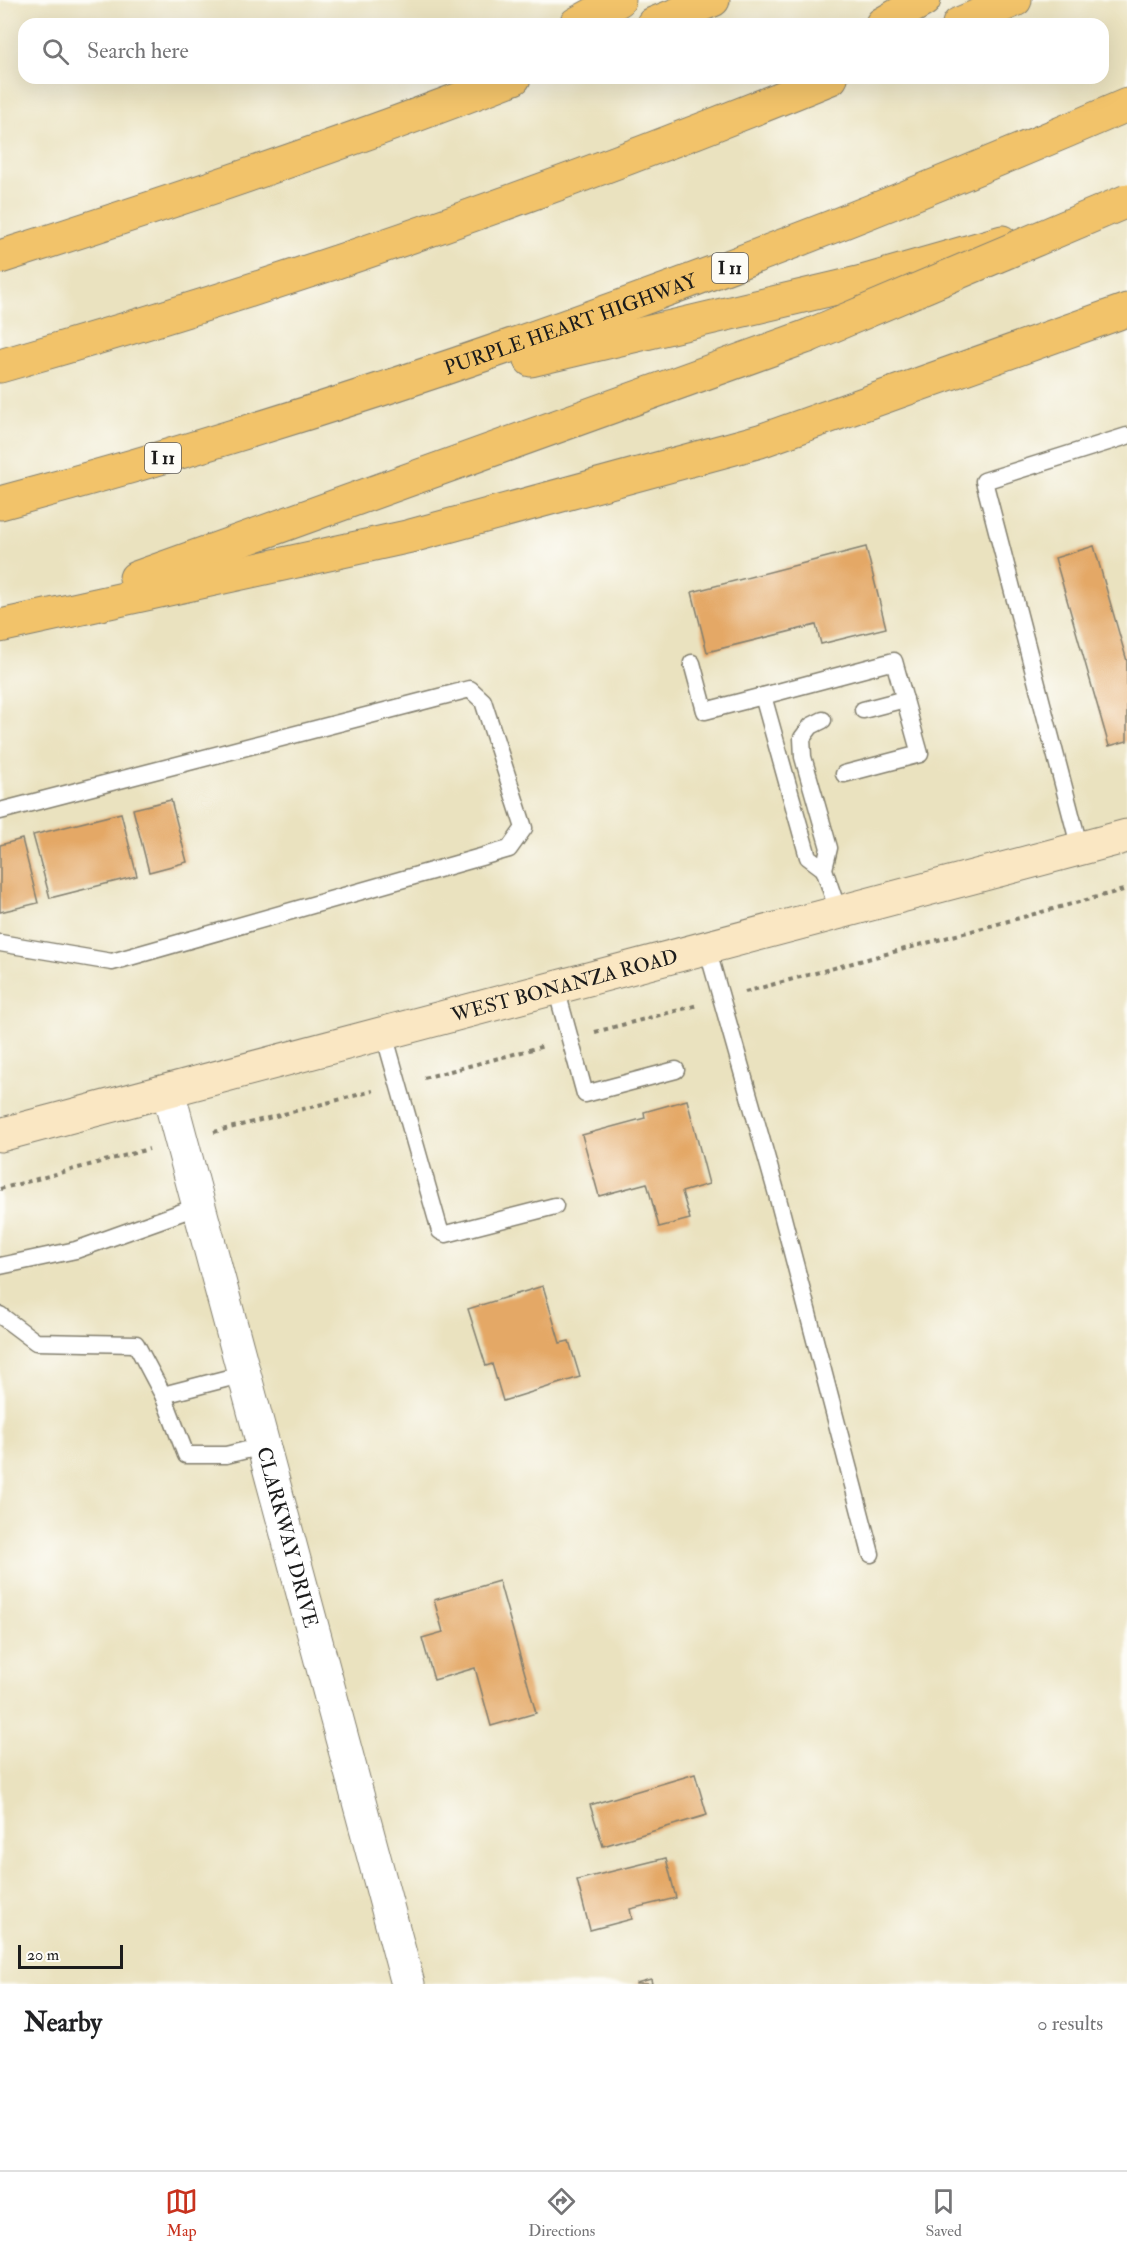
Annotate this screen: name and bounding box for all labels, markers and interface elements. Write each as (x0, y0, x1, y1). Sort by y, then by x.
search box (18, 18, 1109, 84)
icon: search (39, 35, 72, 68)
text: Search here (87, 37, 189, 65)
road number: I 11 (712, 253, 748, 283)
street label: PURPLE HEART HIGHWAY (441, 267, 702, 381)
road number: I 11 (145, 443, 181, 473)
street label: WEST BONANZA ROAD (448, 944, 680, 1028)
street label: CLARKWAY DRIVE (251, 1444, 324, 1631)
scale bar (18, 1942, 123, 1970)
text: 20 m (27, 1945, 59, 1965)
text: Nearby (24, 2007, 102, 2039)
text: 0 results (1037, 2011, 1103, 2036)
tab: Map (165, 2185, 198, 2241)
tab: Directions (528, 2185, 595, 2241)
tab: Saved (925, 2185, 962, 2241)

